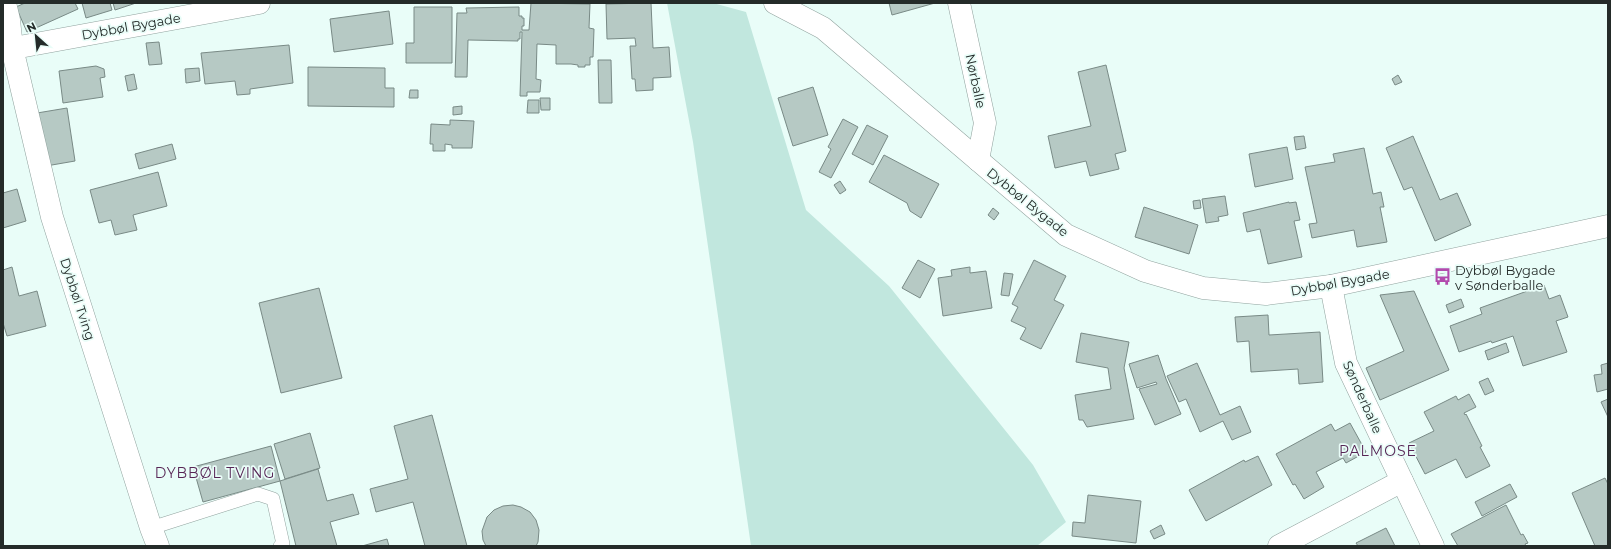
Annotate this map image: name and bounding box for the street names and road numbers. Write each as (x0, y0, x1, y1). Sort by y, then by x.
street label: Dybbøl Bygade (80, 9, 182, 43)
street label: Nørballe (962, 52, 990, 110)
street label: Dybbøl Bygade (984, 164, 1072, 240)
street label: Dybbøl Tving (57, 256, 99, 342)
street label: Dybbøl Bygade (1289, 265, 1391, 299)
street label: Sønderballe (1340, 358, 1386, 436)

